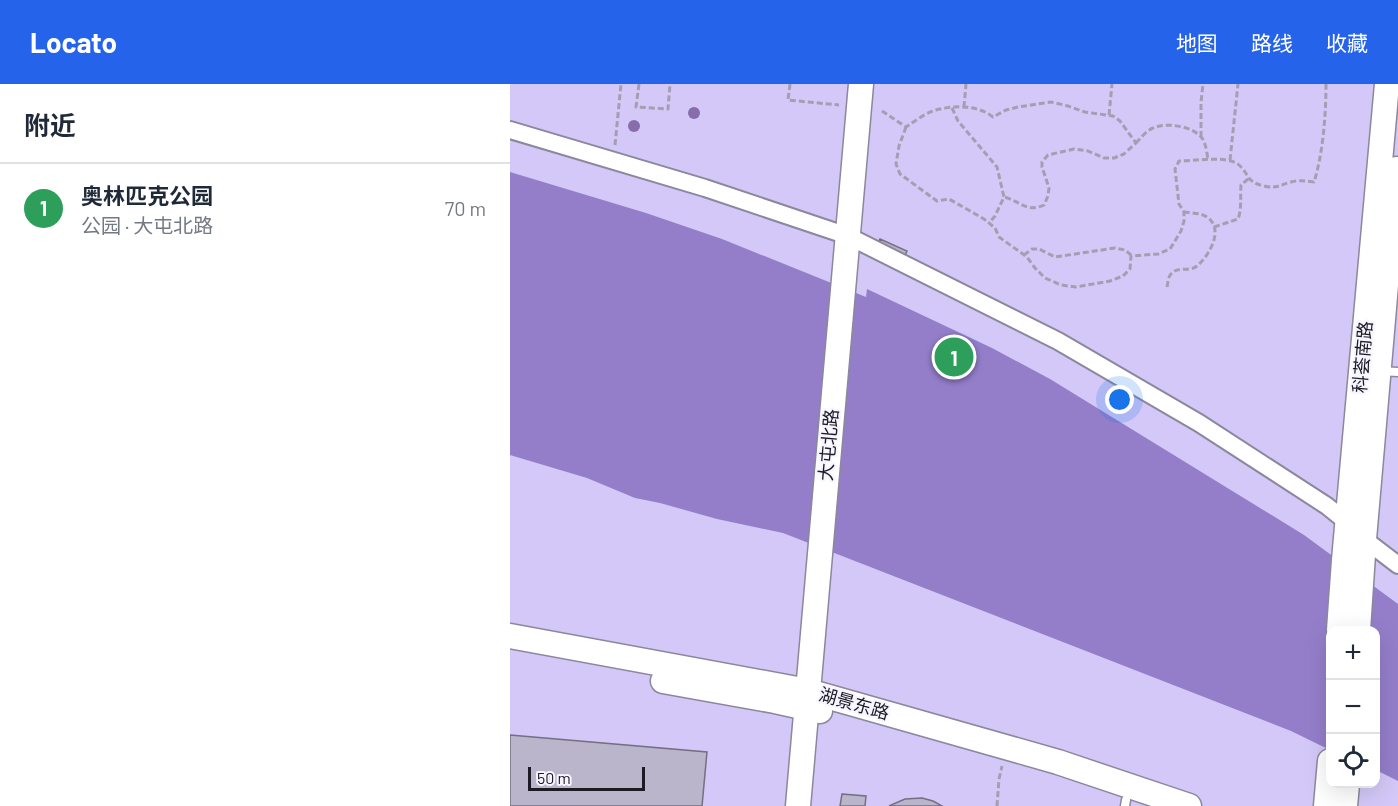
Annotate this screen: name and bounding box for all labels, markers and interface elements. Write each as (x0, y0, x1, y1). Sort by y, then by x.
text: Locato (30, 25, 117, 59)
text: 地图 (1176, 30, 1218, 55)
text: 路线 (1251, 30, 1293, 55)
text: 收藏 (1326, 30, 1368, 55)
text: 附近 (24, 109, 76, 140)
text: 奥林匹克公园 (81, 182, 213, 208)
text: 1 (40, 196, 47, 220)
text: 70 m (445, 196, 486, 220)
text: 公园 · 大屯北路 (81, 213, 213, 237)
street label: 科荟南路 (1348, 320, 1376, 394)
pin: 1 (934, 334, 974, 380)
your location (1105, 385, 1134, 414)
street label: 大屯北路 (814, 408, 842, 482)
map controls (1326, 626, 1380, 788)
button: + (1326, 626, 1380, 680)
button: − (1326, 680, 1380, 734)
street label: 湖景东路 (817, 683, 892, 724)
button: locate (1326, 734, 1380, 788)
scale bar (528, 764, 645, 792)
text: 50 m (537, 768, 571, 787)

